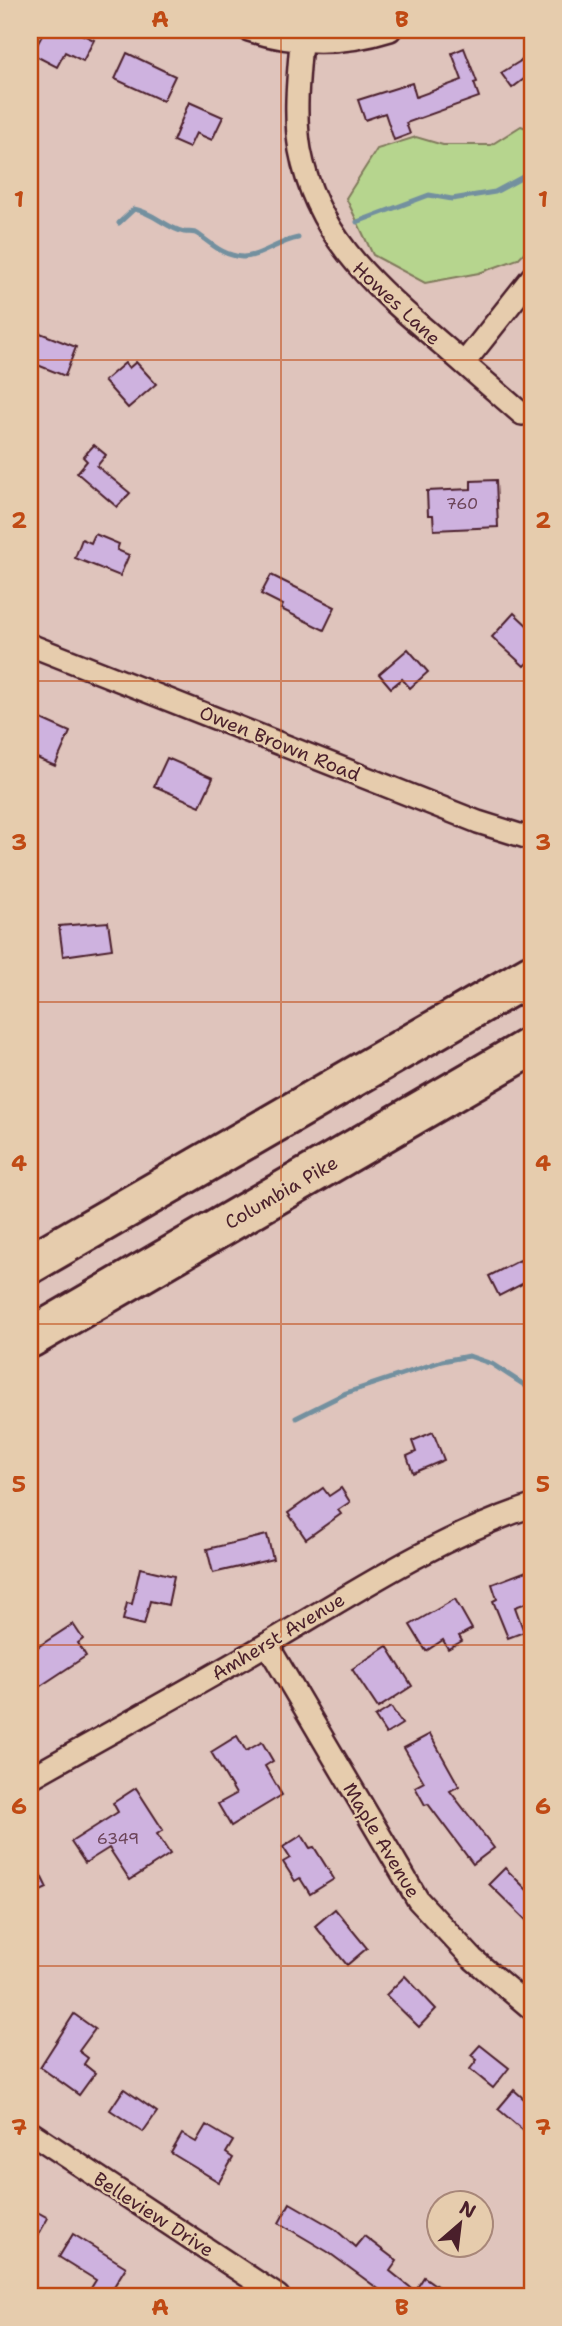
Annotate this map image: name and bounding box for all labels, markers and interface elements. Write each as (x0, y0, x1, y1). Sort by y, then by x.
text: A (151, 4, 169, 34)
text: B (395, 4, 409, 34)
text: 1 (14, 184, 24, 214)
text: 1 (538, 184, 548, 214)
street label: Howes Lane (347, 256, 446, 351)
house number: 760 (446, 493, 478, 514)
text: 2 (11, 505, 27, 535)
text: 2 (535, 505, 551, 535)
street label: Owen Brown Road (196, 700, 364, 787)
text: 3 (11, 827, 27, 857)
text: 3 (535, 827, 551, 857)
text: 4 (11, 1148, 27, 1178)
text: 4 (535, 1148, 551, 1178)
street label: Columbia Pike (220, 1150, 342, 1235)
text: 5 (12, 1469, 26, 1499)
text: 5 (536, 1469, 550, 1499)
street label: Amherst Avenue (207, 1587, 349, 1686)
street label: Maple Avenue (337, 1778, 426, 1903)
text: 6 (11, 1791, 27, 1821)
text: 6 (535, 1791, 551, 1821)
house number: 6349 (97, 1828, 139, 1849)
text: 7 (11, 2112, 27, 2142)
text: 7 (535, 2112, 551, 2142)
street label: Belleview Drive (89, 2166, 219, 2263)
north arrow (426, 2190, 496, 2260)
text: N (455, 2195, 480, 2224)
text: A (151, 2292, 169, 2322)
text: B (395, 2292, 409, 2322)

